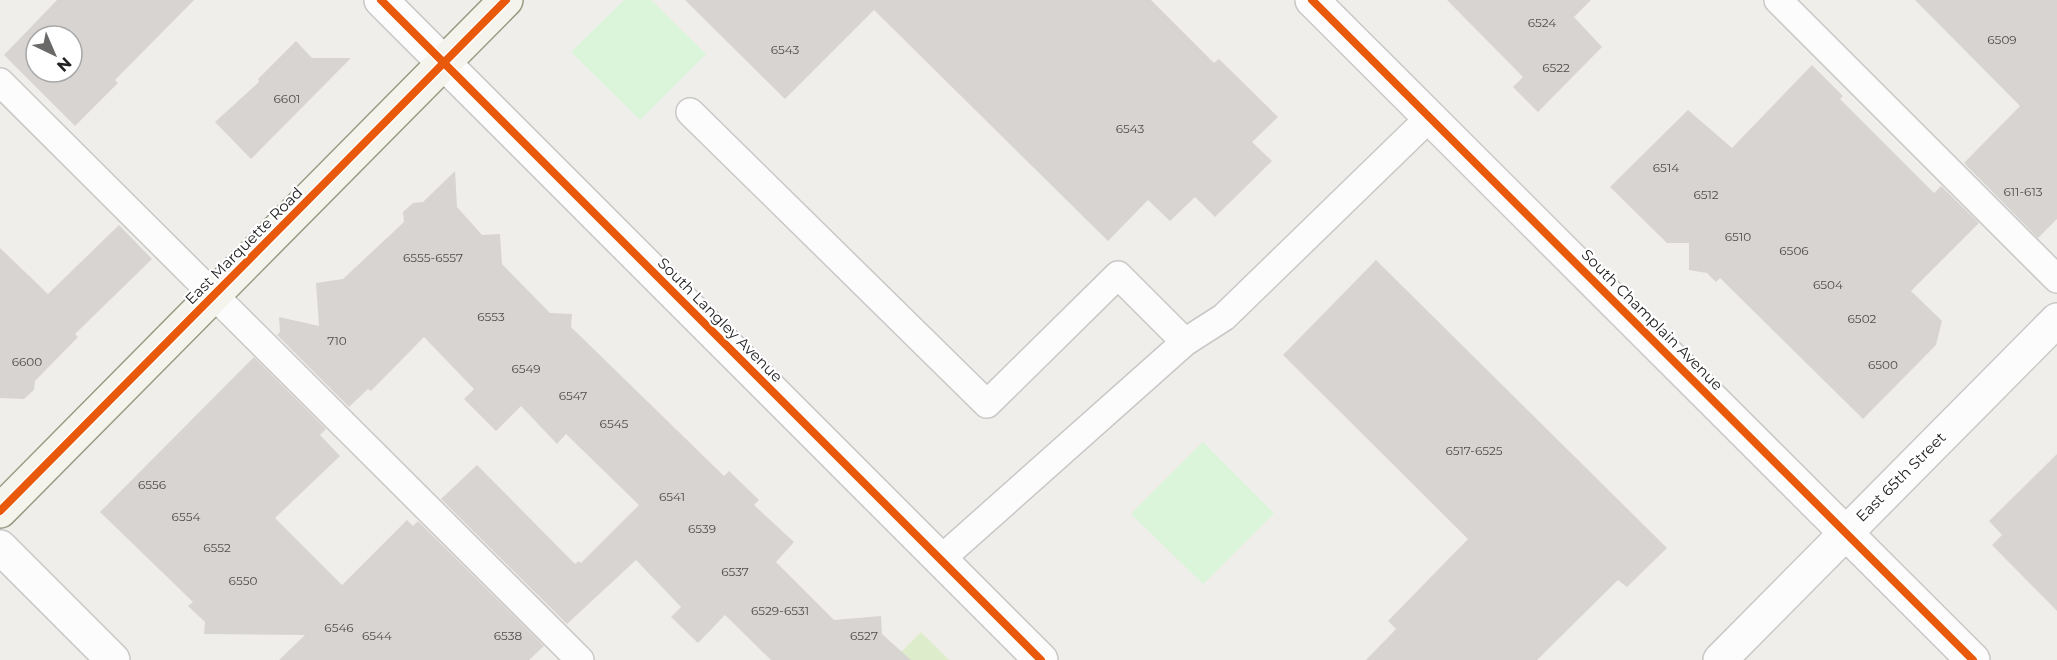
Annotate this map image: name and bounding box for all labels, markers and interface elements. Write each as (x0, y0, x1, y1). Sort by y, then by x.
house number: 6524 (1528, 15, 1556, 30)
north arrow (24, 24, 84, 84)
house number: 6509 (1987, 32, 2017, 47)
house number: 6543 (771, 42, 800, 57)
text: N (53, 53, 75, 76)
house number: 6522 (1542, 60, 1570, 75)
house number: 6601 (274, 91, 300, 106)
house number: 6543 (1116, 121, 1145, 136)
house number: 6514 (1653, 160, 1679, 175)
street label: East Marquette Road (181, 183, 306, 308)
house number: 611-613 (2003, 184, 2043, 199)
house number: 6512 (1693, 187, 1719, 202)
house number: 6510 (1725, 229, 1751, 244)
house number: 6506 (1779, 243, 1809, 258)
street label: South Champlain Avenue (1578, 245, 1727, 394)
house number: 6555-6557 (403, 250, 463, 265)
street label: South Langley Avenue (654, 253, 787, 386)
house number: 6504 (1813, 277, 1843, 292)
house number: 6553 (477, 309, 505, 324)
house number: 6502 (1848, 311, 1877, 326)
house number: 710 (327, 333, 347, 348)
house number: 6600 (12, 354, 42, 369)
house number: 6500 (1868, 357, 1898, 372)
house number: 6549 (511, 361, 541, 376)
house number: 6547 (559, 388, 587, 403)
house number: 6545 (600, 416, 629, 431)
street label: East 65th Street (1852, 428, 1950, 526)
house number: 6517-6525 (1445, 443, 1503, 458)
house number: 6556 (138, 477, 166, 492)
house number: 6541 (659, 489, 685, 504)
house number: 6554 (172, 509, 200, 524)
house number: 6539 (688, 521, 716, 536)
house number: 6552 (203, 540, 231, 555)
house number: 6537 (721, 564, 749, 579)
house number: 6550 (229, 573, 257, 588)
house number: 6529-6531 (751, 603, 809, 618)
house number: 6546 (324, 620, 354, 635)
house number: 6544 (362, 628, 392, 643)
house number: 6538 (494, 628, 523, 643)
house number: 6527 (850, 628, 878, 643)

